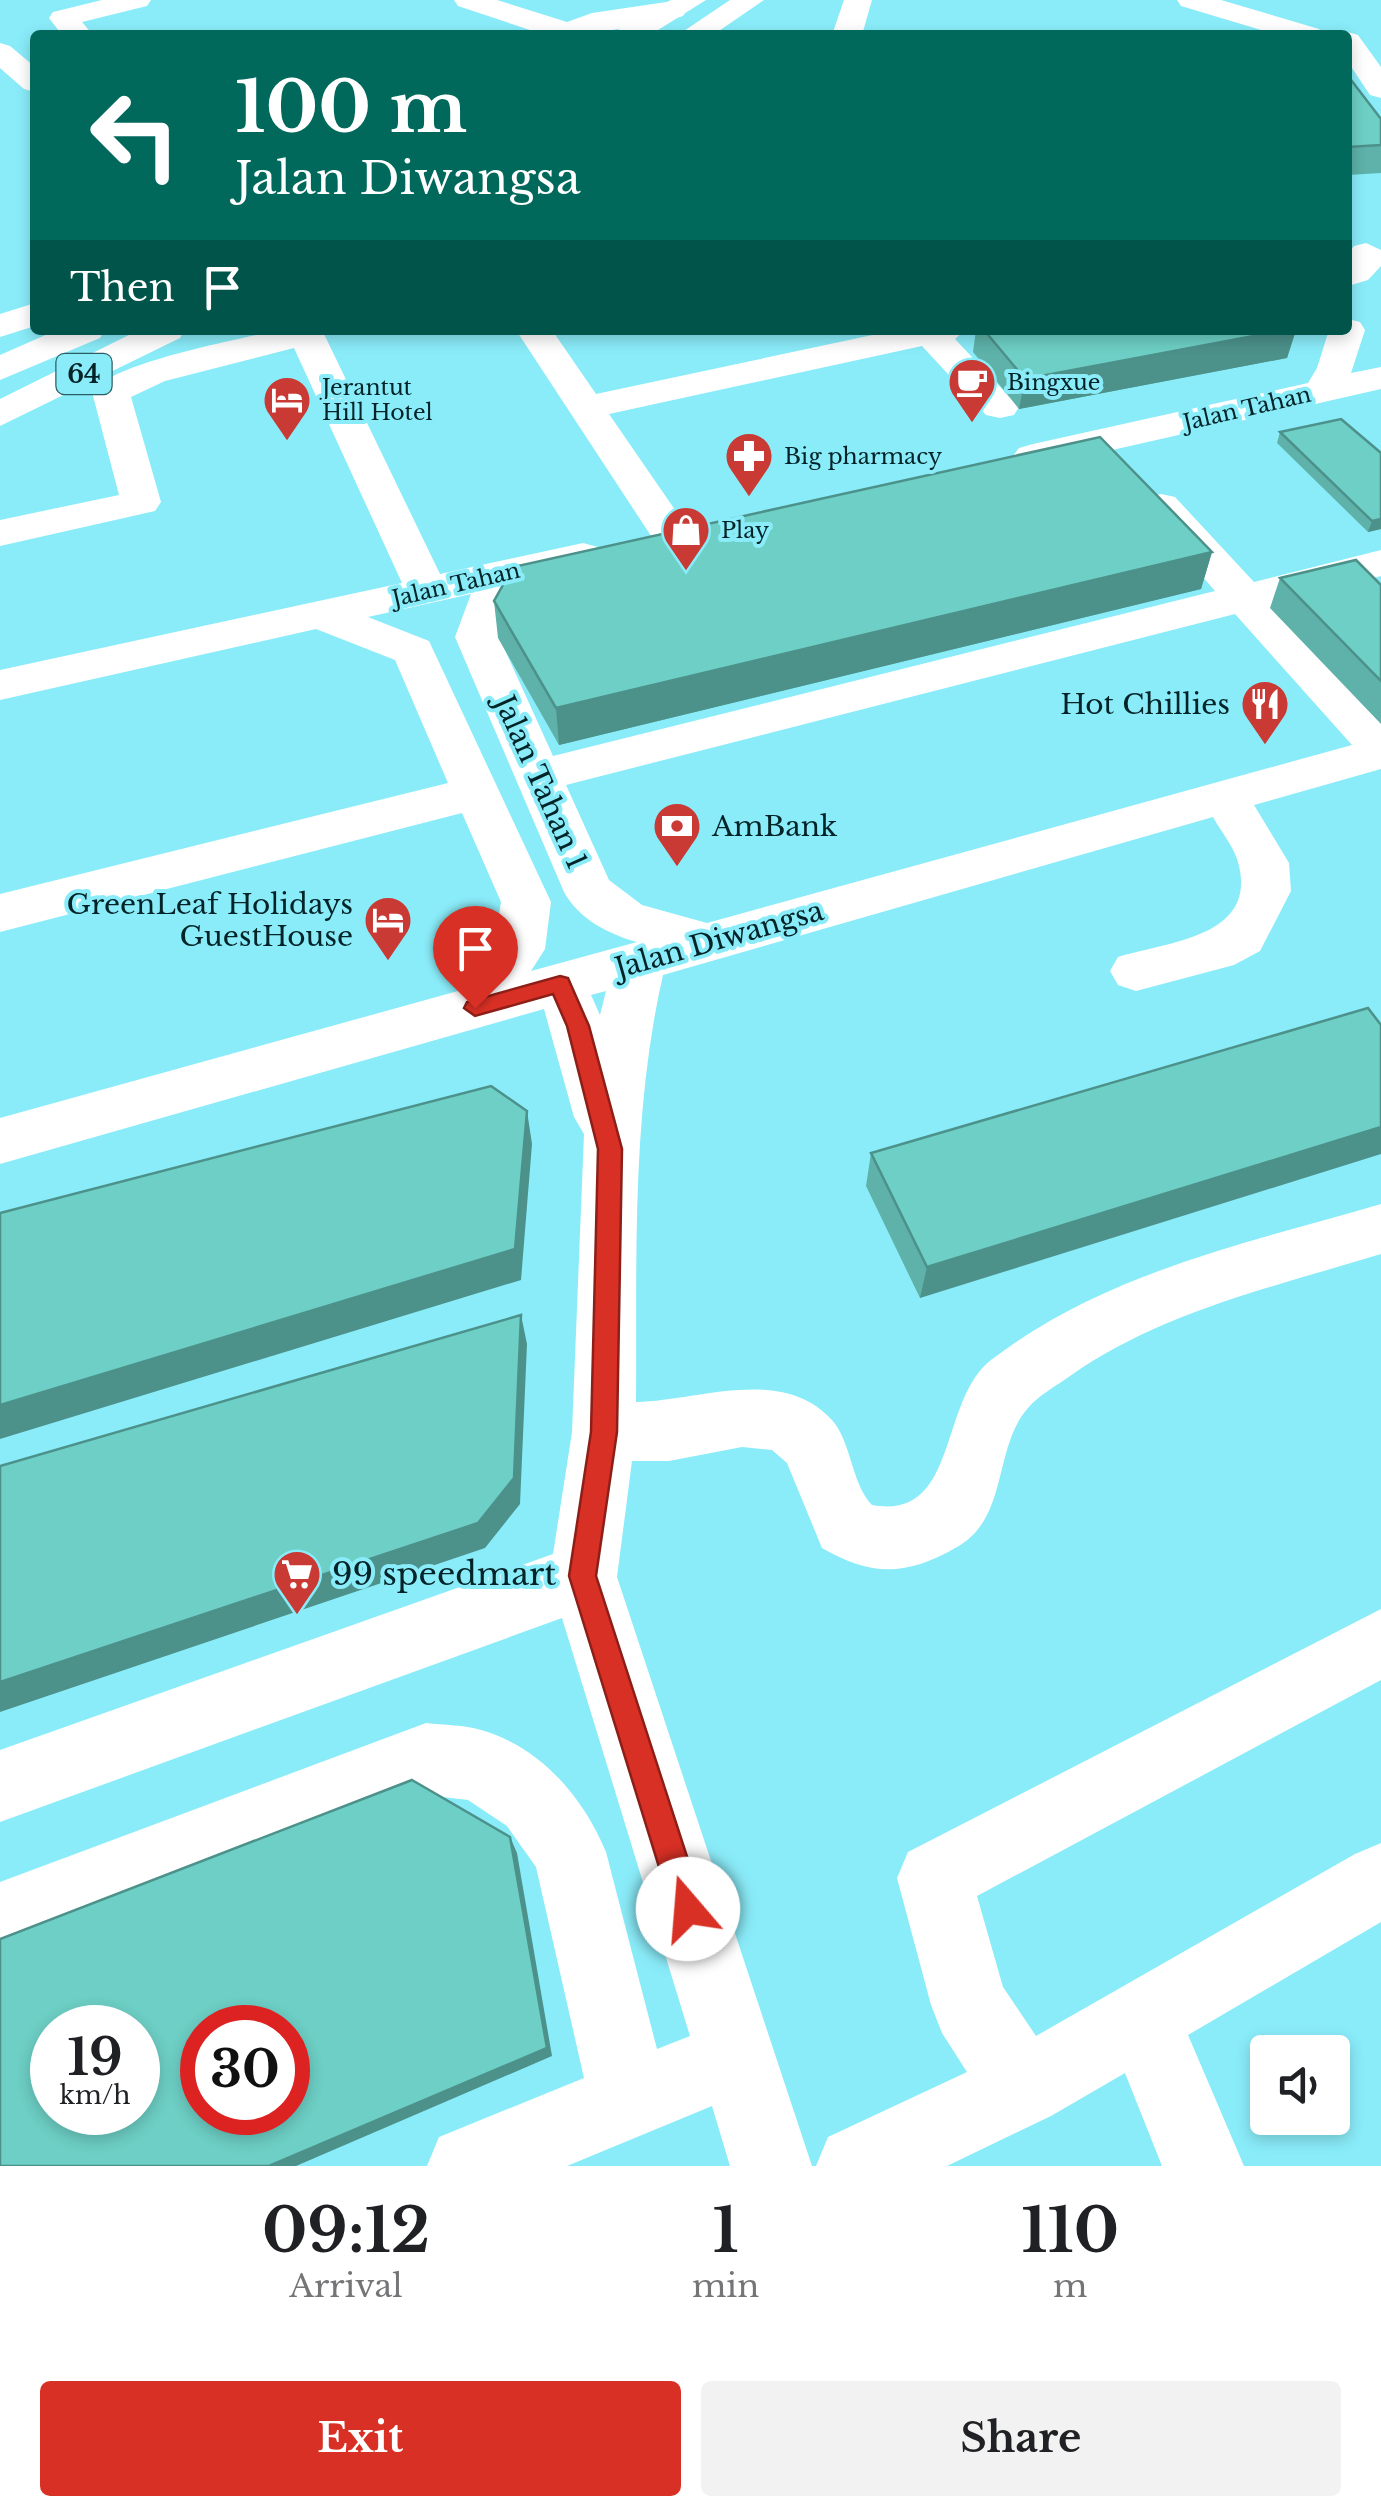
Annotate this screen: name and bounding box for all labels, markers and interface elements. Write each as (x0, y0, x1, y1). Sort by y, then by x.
text: 100 m (235, 64, 467, 151)
icon: left (70, 70, 200, 200)
text: Jalan Diwangsa (235, 150, 581, 206)
icon: arrive (195, 260, 250, 315)
text: Then (70, 264, 175, 311)
road number: 64 (56, 354, 112, 394)
cafe icon: Bingxue (946, 356, 998, 424)
place label: Bingxue (1007, 369, 1100, 396)
hotel icon: Jerantut Hill Hotel (261, 374, 313, 442)
place label: Jerantut Hill Hotel (319, 374, 433, 426)
street label: Jalan Tahan (1178, 381, 1314, 437)
pharmacy icon: Big pharmacy (723, 430, 775, 498)
place label: Big pharmacy (784, 443, 942, 470)
shop icon: Play (660, 504, 712, 572)
place label: Play (721, 517, 769, 544)
street label: Jalan Tahan (387, 557, 523, 613)
restaurant icon: Hot Chillies (1239, 678, 1291, 746)
street label: Jalan Tahan 1 (485, 686, 594, 874)
place label: Hot Chillies (1060, 687, 1230, 722)
bank icon: AmBank (651, 800, 703, 868)
place label: AmBank (711, 809, 838, 844)
place label: GreenLeaf Holidays GuestHouse (67, 887, 353, 954)
street label: Jalan Diwangsa (607, 893, 828, 987)
hotel icon: GreenLeaf Holidays GuestHouse (362, 894, 414, 962)
pin (433, 906, 518, 1009)
icon: arrive (448, 921, 503, 976)
supermarket icon: 99 speedmart (271, 1548, 323, 1616)
place label: 99 speedmart (332, 1554, 556, 1594)
position arrow (636, 1857, 740, 1961)
speed limit sign: 30 (180, 2005, 310, 2135)
text: 19 (67, 2026, 123, 2089)
map controls (1250, 2035, 1350, 2135)
button: sound (1250, 2035, 1350, 2135)
text: km/h (60, 2080, 130, 2111)
text: 09:12 (262, 2194, 430, 2268)
text: 1 (713, 2194, 739, 2268)
text: 110 (1021, 2194, 1119, 2268)
text: Arrival (289, 2266, 403, 2306)
text: min (692, 2266, 759, 2306)
text: m (1053, 2266, 1087, 2306)
button: Exit (40, 2381, 681, 2496)
button: Share (701, 2381, 1341, 2496)

